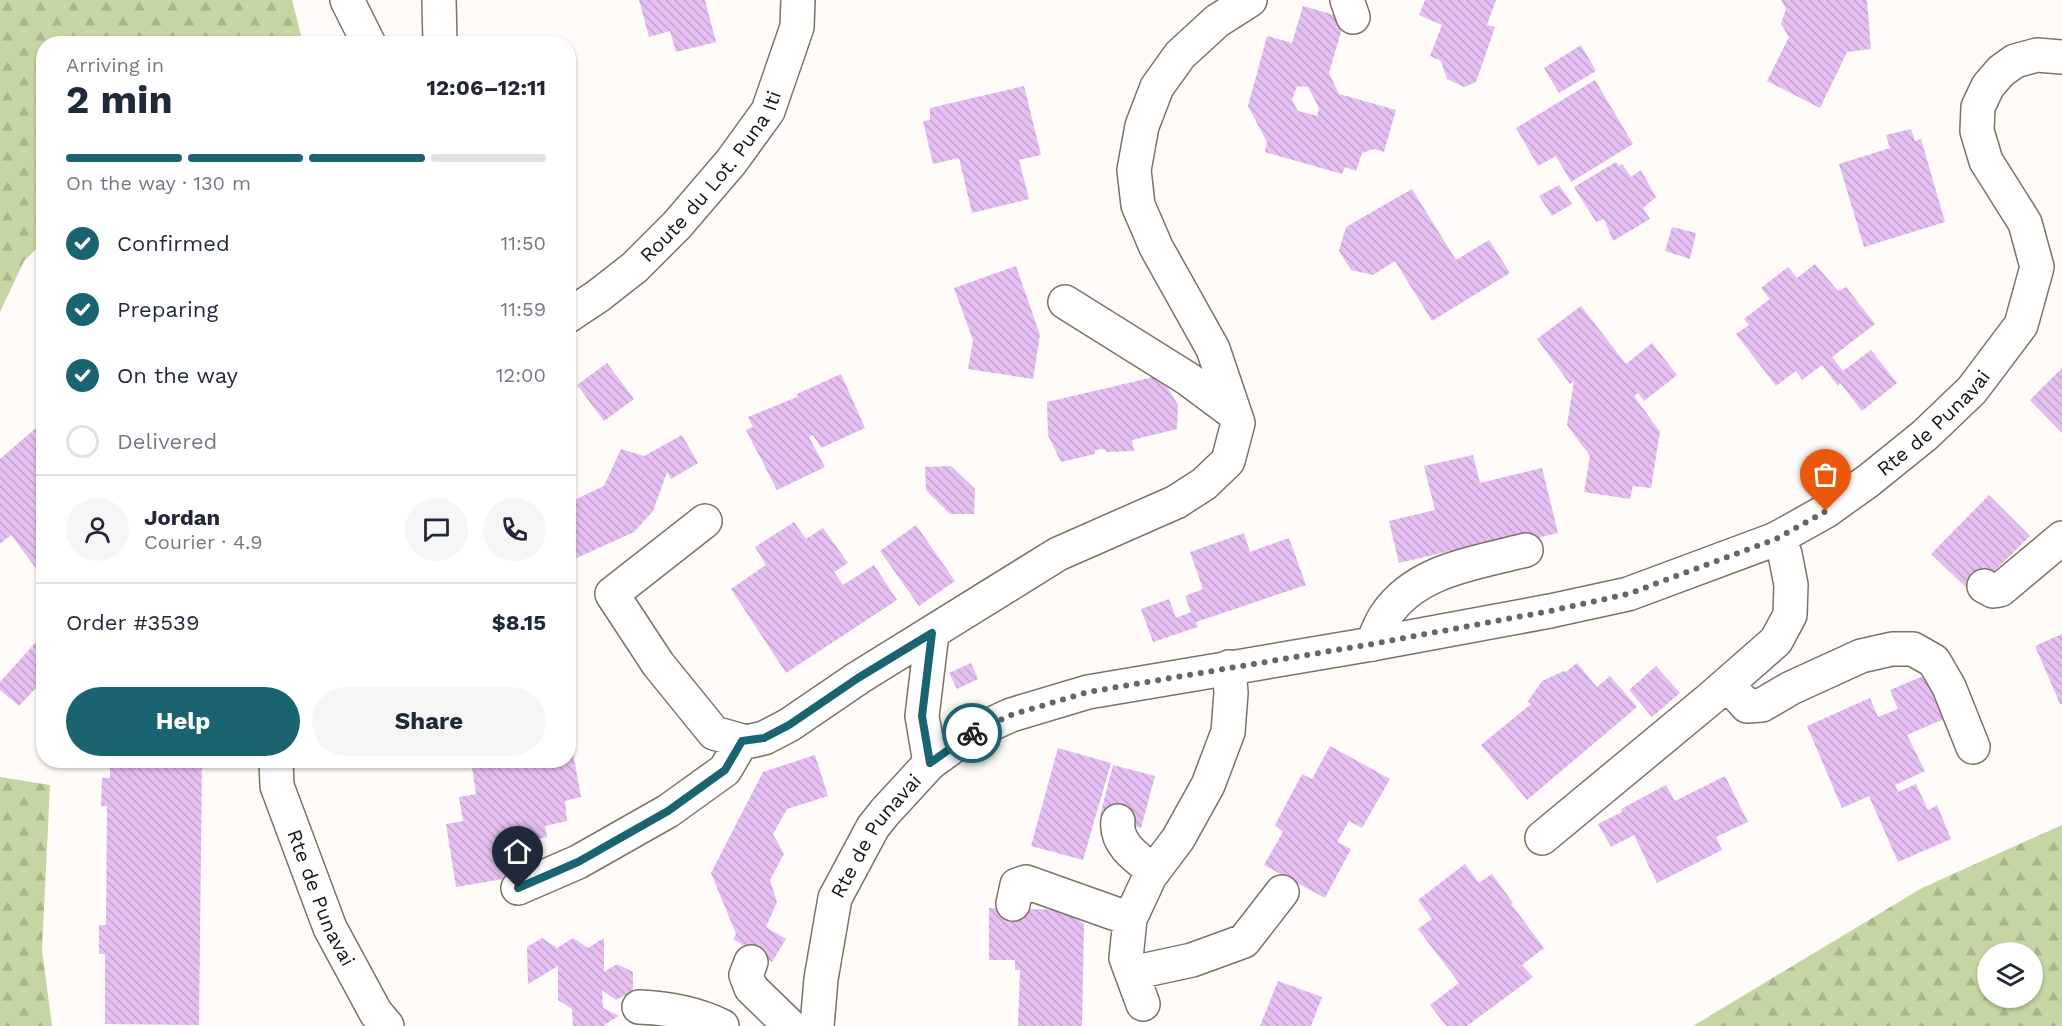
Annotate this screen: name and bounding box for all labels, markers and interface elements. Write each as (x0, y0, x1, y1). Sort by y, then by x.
text: Arriving in (66, 53, 164, 77)
text: 12:06–12:11 (427, 75, 546, 100)
text: 2 min (66, 77, 173, 122)
street label: Route du Lot. Puna Iti (635, 88, 786, 267)
text: On the way · 130 m (66, 171, 251, 195)
icon: check (66, 227, 99, 260)
text: Confirmed (117, 231, 230, 256)
text: 11:50 (500, 231, 546, 255)
icon: check (66, 293, 99, 326)
text: Preparing (117, 297, 218, 322)
text: 11:59 (501, 297, 546, 321)
icon: check (66, 359, 99, 392)
text: On the way (117, 363, 238, 388)
text: 12:00 (496, 363, 546, 387)
street label: Rte de Punavai (1872, 365, 1995, 481)
text: Delivered (117, 429, 217, 454)
pin (1800, 449, 1851, 511)
icon: bag (1809, 458, 1842, 491)
button: person (66, 498, 129, 561)
button: chat (405, 498, 468, 561)
button: phone (483, 498, 546, 561)
text: Jordan (144, 505, 220, 530)
text: Courier · 4.9 (144, 530, 263, 554)
text: Order #3539 (66, 610, 200, 635)
text: $8.15 (492, 610, 546, 635)
button: Help (66, 687, 300, 756)
button: Share (312, 687, 546, 756)
courier (942, 703, 1002, 763)
icon: bike (956, 717, 989, 750)
street label: Rte de Punavai (825, 769, 926, 902)
street label: Rte de Punavai (282, 826, 360, 970)
pin (492, 826, 543, 888)
icon: home (501, 835, 534, 868)
map controls (1977, 942, 2043, 1008)
button: layers (1977, 942, 2043, 1008)

